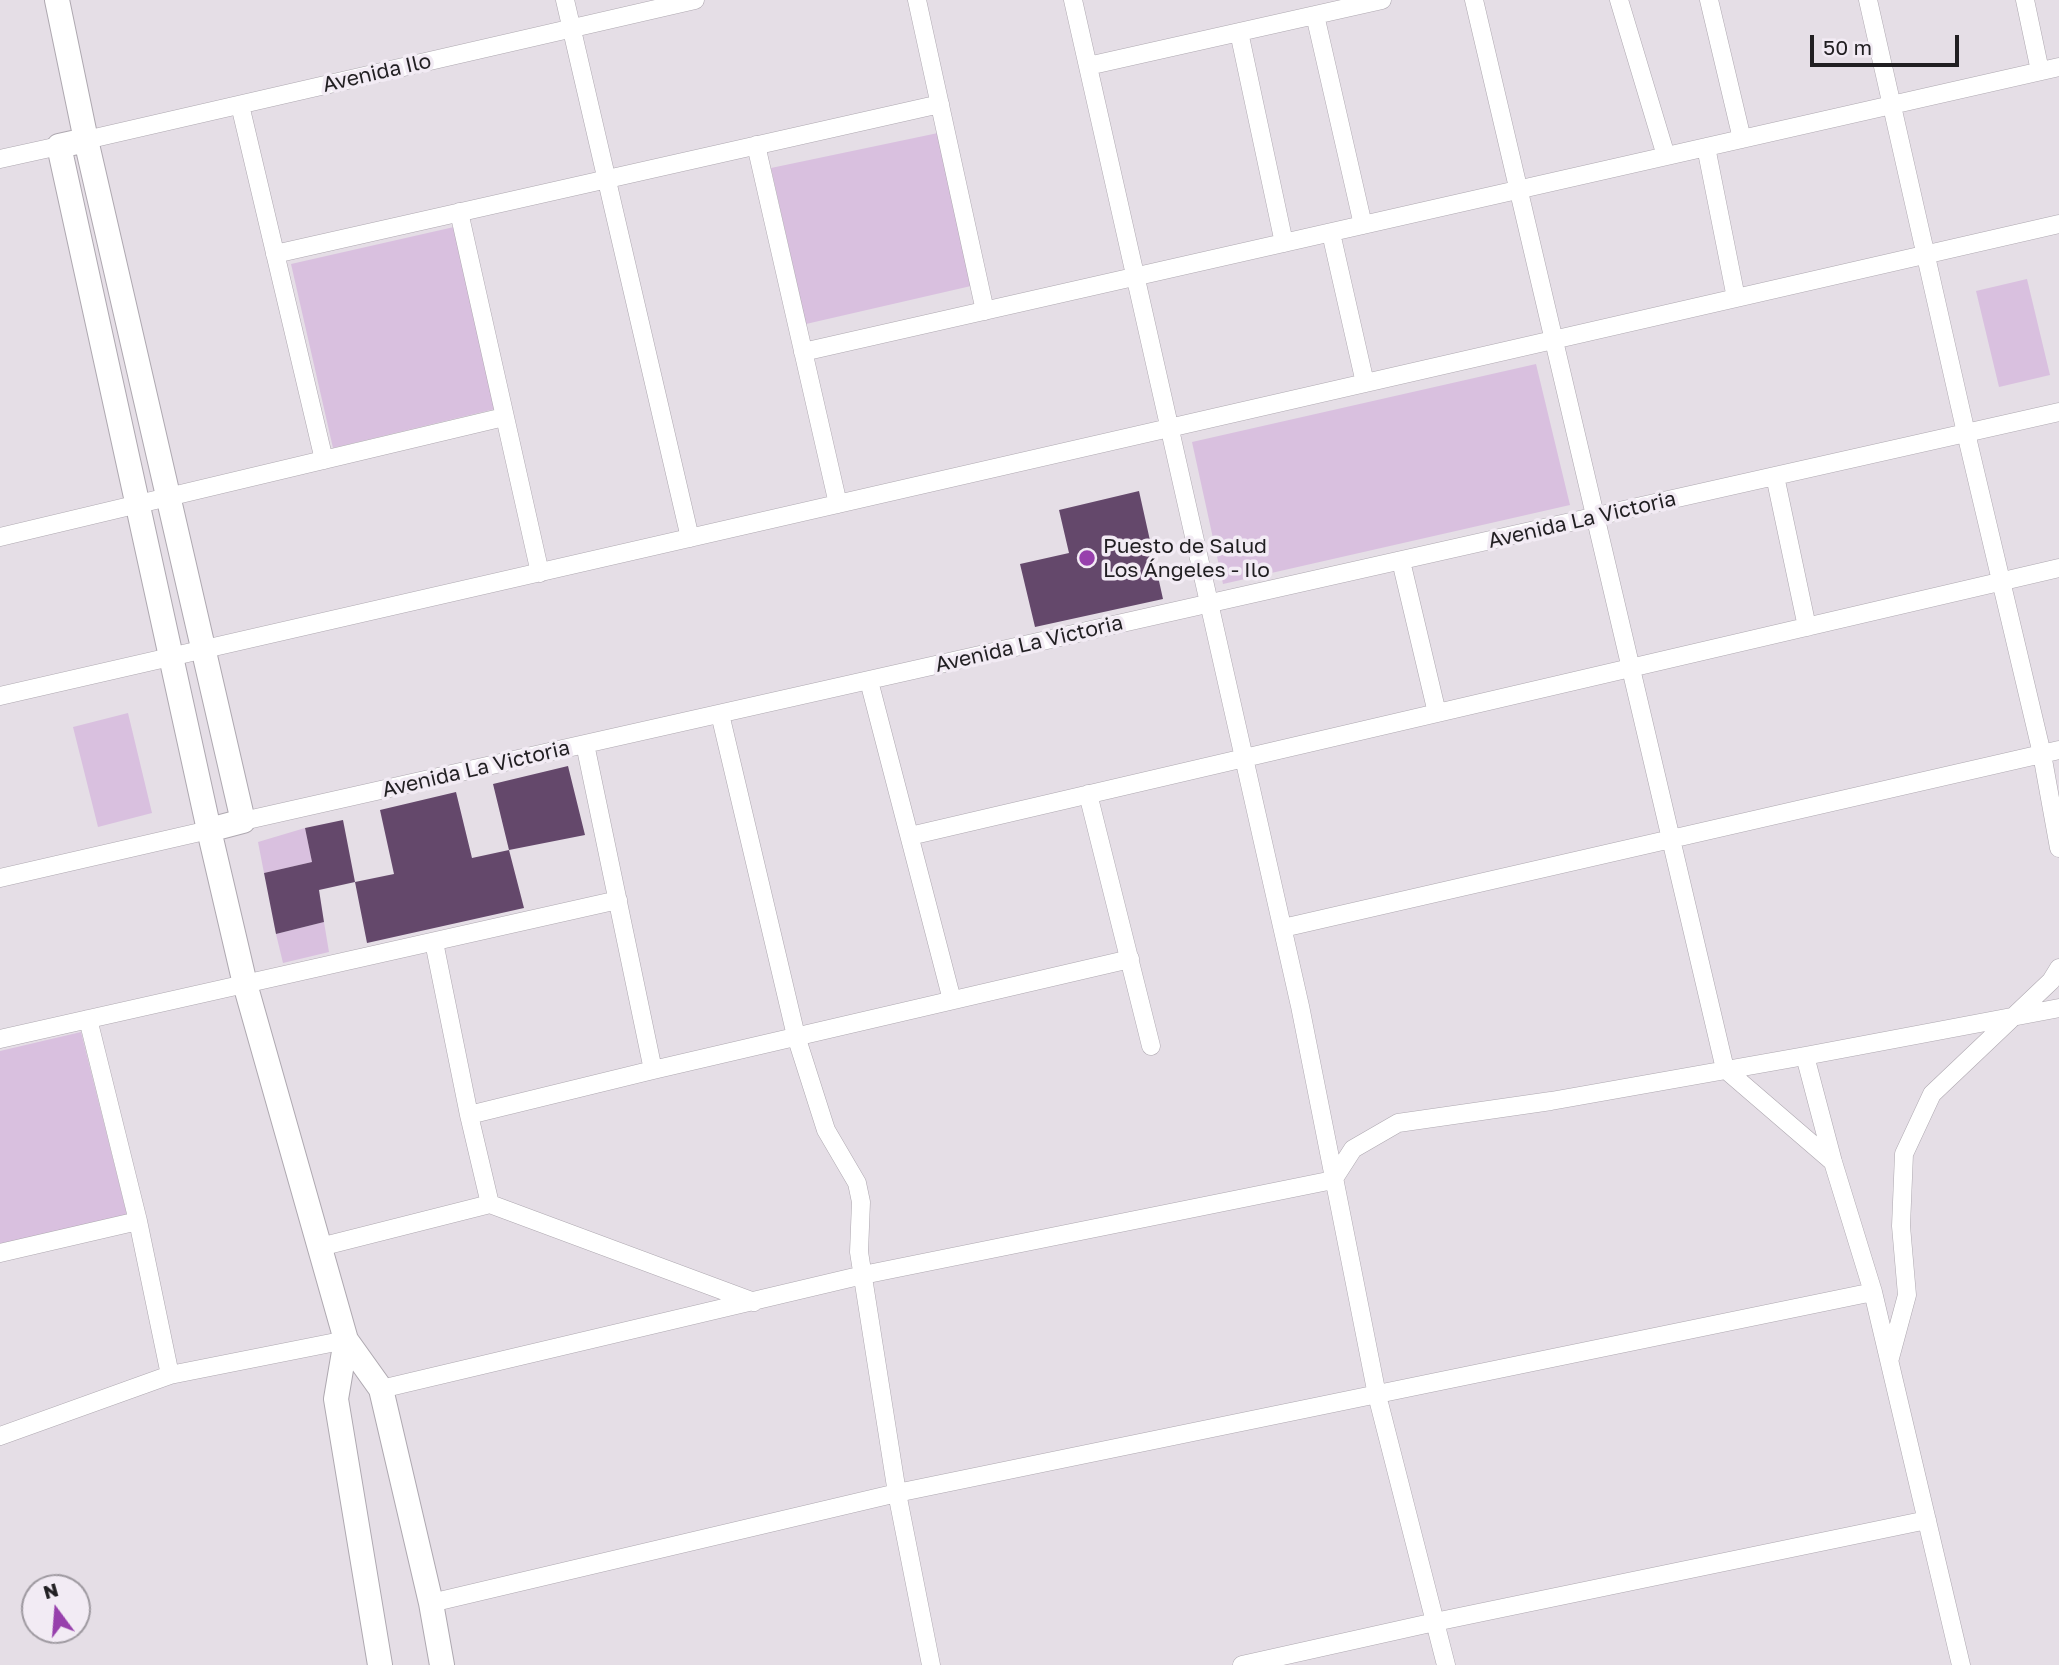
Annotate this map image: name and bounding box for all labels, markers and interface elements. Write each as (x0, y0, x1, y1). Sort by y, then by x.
scale bar (1814, 21, 1963, 65)
text: 50 m (1823, 34, 1872, 60)
street label: Avenida Ilo (320, 48, 434, 98)
street label: Avenida La Victoria (1486, 486, 1678, 554)
place label: Puesto de Salud Los Ángeles - Ilo (1103, 533, 1270, 583)
marker: Puesto de Salud Los Ángeles - Ilo (1077, 548, 1097, 568)
street label: Avenida La Victoria (933, 610, 1125, 678)
street label: Avenida La Victoria (380, 735, 572, 803)
north arrow (21, 1574, 91, 1644)
text: N (41, 1577, 61, 1603)

